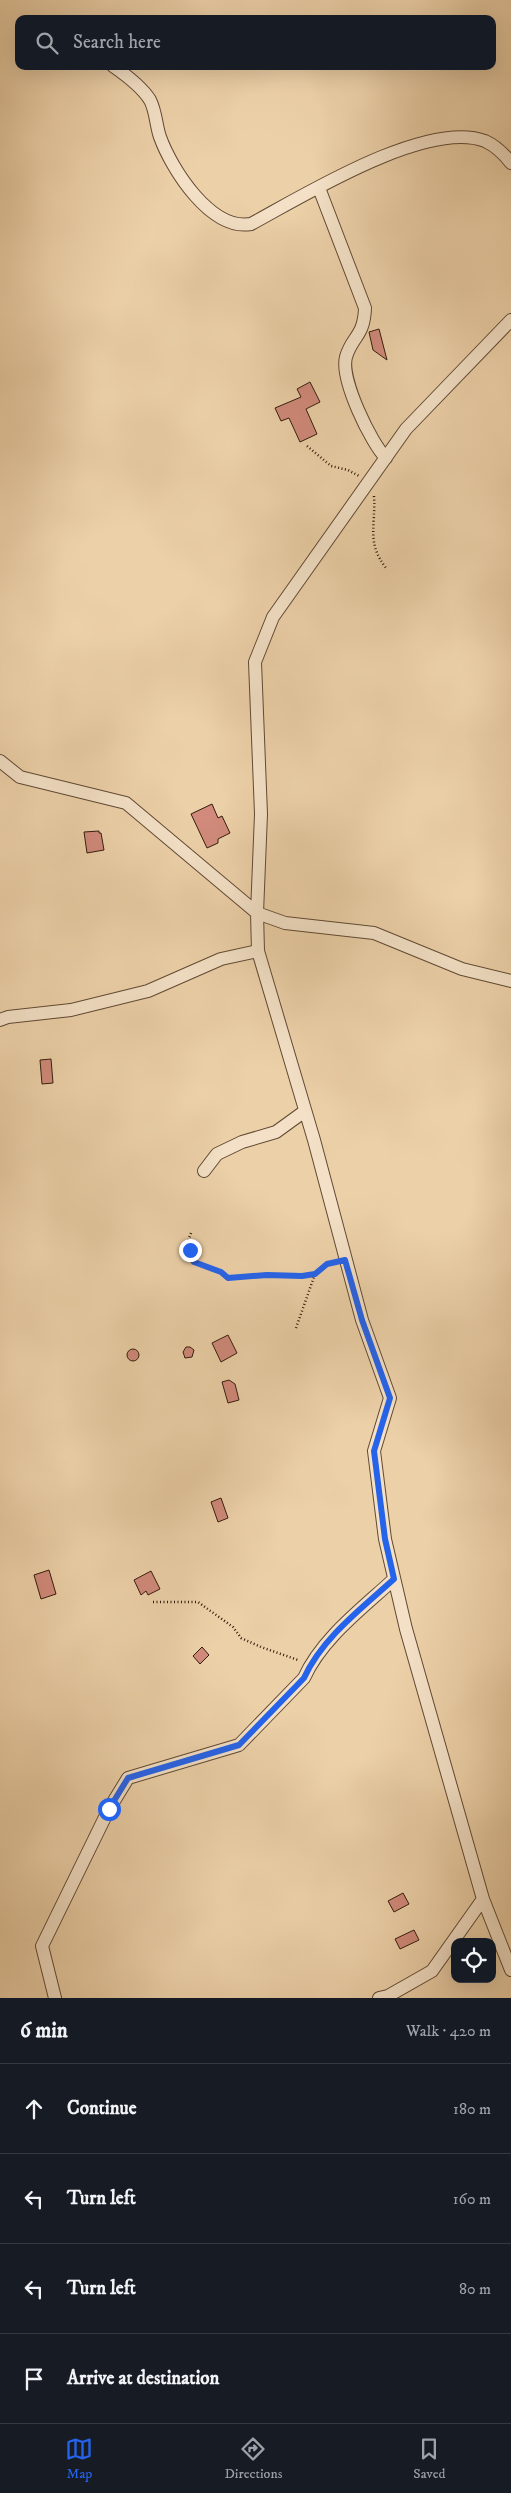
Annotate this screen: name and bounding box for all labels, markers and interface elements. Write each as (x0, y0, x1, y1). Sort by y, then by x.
search box (15, 15, 496, 70)
icon: search (33, 29, 61, 57)
text: Search here (73, 31, 161, 54)
route end (179, 1239, 202, 1262)
route start (98, 1798, 121, 1821)
map controls (451, 1938, 496, 1983)
button: locate (451, 1938, 496, 1983)
text: 6 min (20, 2018, 68, 2044)
text: Walk · 420 m (406, 2021, 491, 2041)
icon: ahead (20, 2095, 48, 2123)
text: Continue (67, 2097, 137, 2120)
text: 180 m (453, 2099, 491, 2119)
icon: left (20, 2185, 48, 2213)
text: Turn left (67, 2187, 136, 2210)
text: 160 m (453, 2189, 491, 2209)
icon: left (20, 2275, 48, 2303)
text: Turn left (67, 2277, 136, 2300)
text: 80 m (459, 2279, 491, 2299)
icon: arrive (20, 2365, 48, 2393)
text: Arrive at destination (67, 2367, 219, 2390)
tab: Map (65, 2435, 93, 2483)
tab: Directions (224, 2435, 282, 2483)
tab: Saved (413, 2435, 446, 2483)

